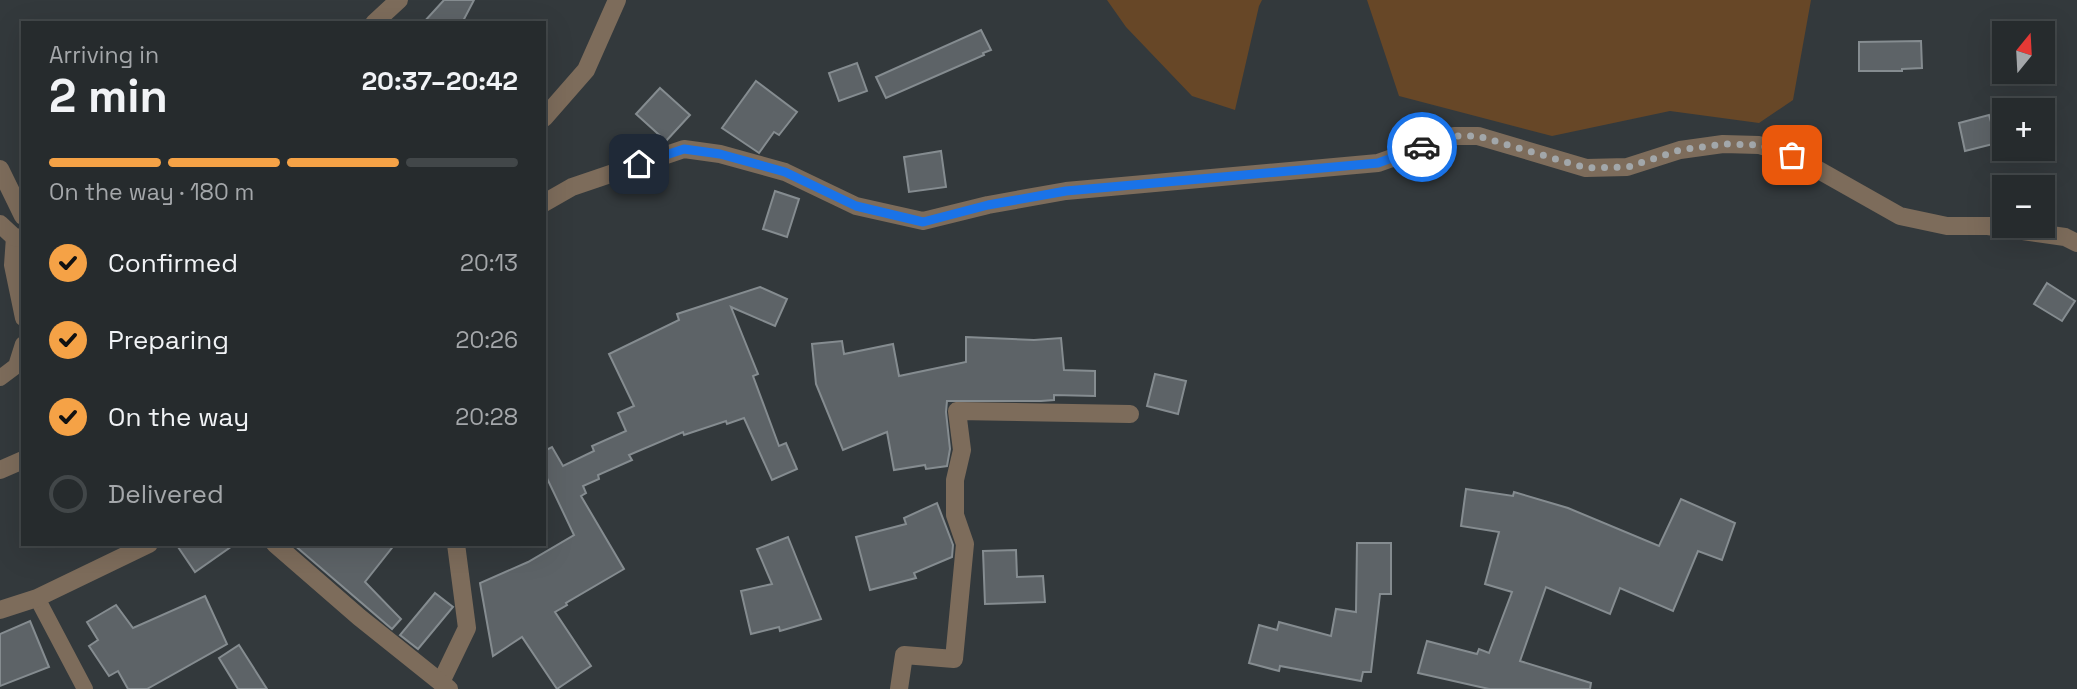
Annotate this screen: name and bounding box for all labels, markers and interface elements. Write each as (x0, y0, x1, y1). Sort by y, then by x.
north arrow (1992, 21, 2054, 84)
map controls (1992, 21, 2055, 238)
text: Arriving in (49, 40, 159, 70)
text: 20:37–20:42 (362, 64, 518, 98)
text: 2 min (49, 67, 168, 125)
button: + (1992, 98, 2055, 161)
courier (1387, 112, 1457, 182)
pin (1762, 125, 1822, 185)
icon: car (1403, 128, 1441, 166)
pin (609, 134, 669, 194)
icon: bag (1773, 136, 1811, 174)
icon: home (620, 145, 658, 183)
button: − (1992, 175, 2055, 238)
text: On the way · 180 m (49, 177, 254, 207)
icon: check (49, 244, 87, 282)
text: Confirmed (108, 246, 238, 280)
text: 20:13 (460, 248, 518, 278)
icon: check (49, 321, 87, 359)
text: Preparing (108, 323, 229, 357)
text: 20:26 (456, 325, 518, 355)
icon: check (49, 398, 87, 436)
text: On the way (108, 400, 249, 434)
text: 20:28 (455, 402, 518, 432)
text: Delivered (108, 477, 224, 511)

